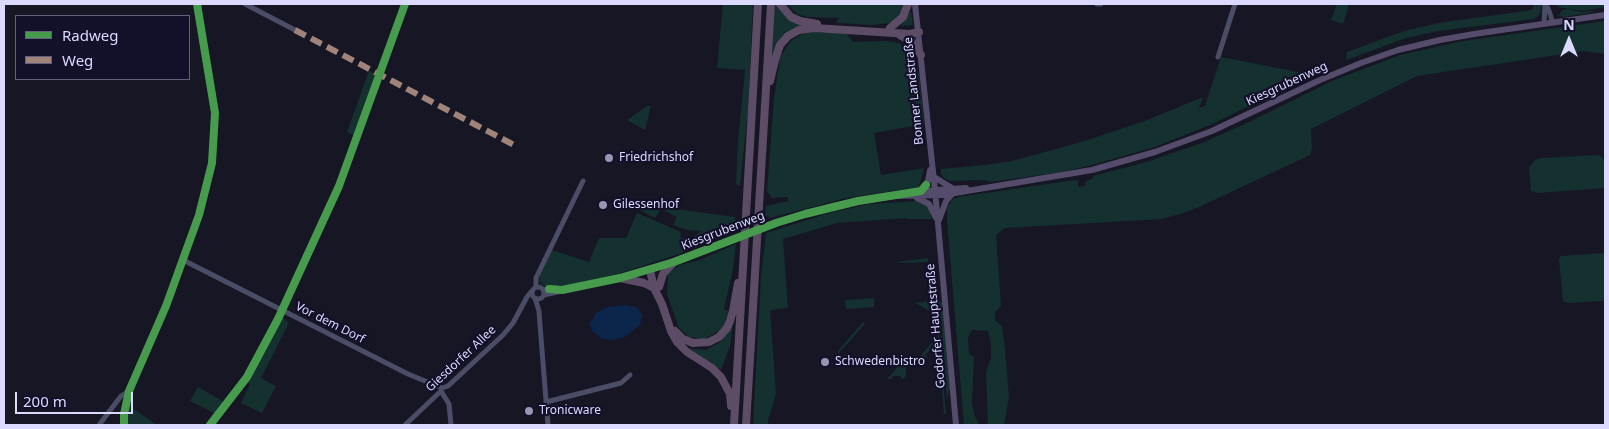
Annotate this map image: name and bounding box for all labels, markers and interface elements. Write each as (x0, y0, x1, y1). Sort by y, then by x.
legend (15, 15, 190, 80)
north arrow (1544, 15, 1594, 65)
text: N (1563, 15, 1575, 34)
text: Radweg (62, 25, 118, 45)
street label: Bonner Landstraße (901, 36, 927, 146)
text: Weg (62, 50, 93, 70)
street label: Kiesgrubenweg (1244, 59, 1330, 109)
place label: Friedrichshof (619, 151, 693, 165)
marker: Friedrichshof (603, 152, 615, 164)
place label: Gilessenhof (613, 198, 679, 212)
marker: Gilessenhof (597, 199, 609, 211)
street label: Kiesgrubenweg (679, 209, 767, 253)
street label: Godorfer Hauptstraße (923, 263, 949, 389)
street label: Vor dem Dorf (293, 299, 367, 347)
street label: Giesdorfer Allee (423, 323, 499, 395)
place label: Schwedenbistro (835, 355, 925, 369)
marker: Schwedenbistro (819, 356, 831, 368)
scale bar (18, 382, 135, 414)
text: 200 m (23, 391, 67, 411)
place label: Tronicware (539, 404, 601, 418)
marker: Tronicware (523, 405, 535, 417)

